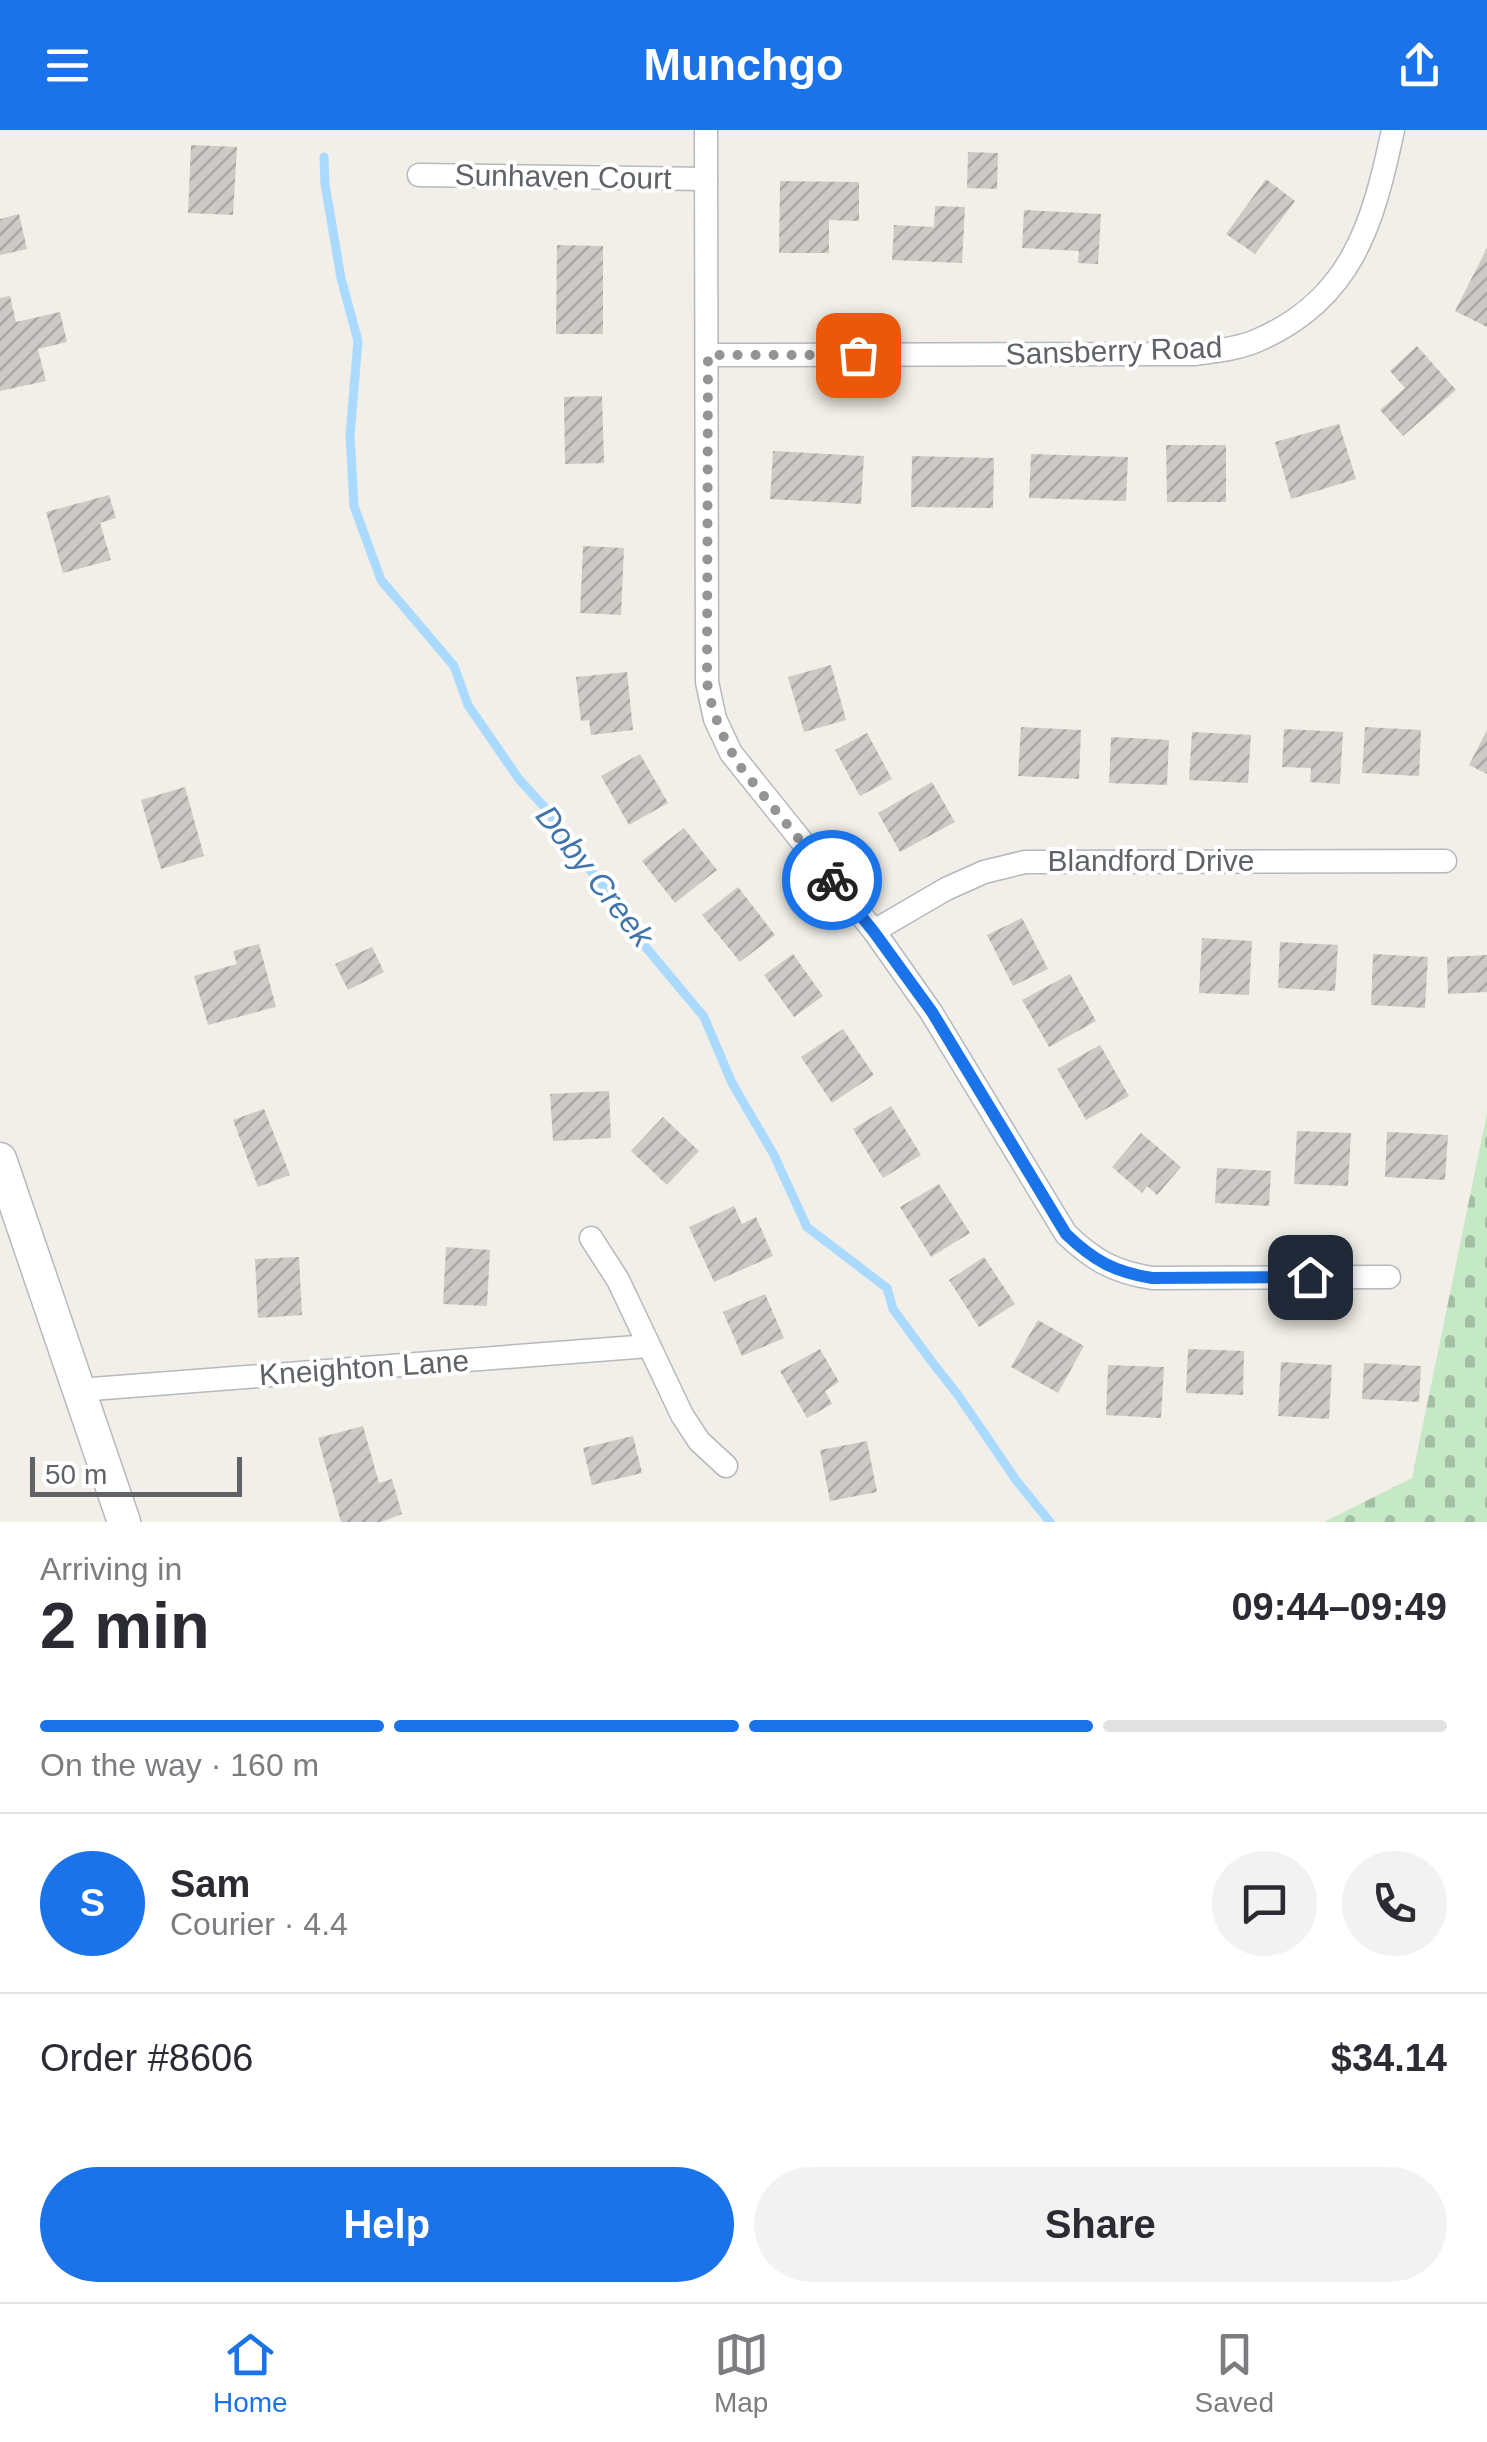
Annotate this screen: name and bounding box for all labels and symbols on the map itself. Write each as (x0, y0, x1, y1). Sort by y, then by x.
street label: Sunhaven Court (454, 158, 672, 195)
pin (816, 313, 901, 398)
street label: Sansberry Road (1005, 330, 1223, 371)
water label: Doby Creek (529, 798, 662, 955)
courier (782, 830, 882, 930)
street label: Blandford Drive (1048, 844, 1254, 877)
pin (1268, 1235, 1353, 1320)
street label: Kneighton Lane (258, 1344, 470, 1391)
scale bar (30, 1452, 242, 1496)

